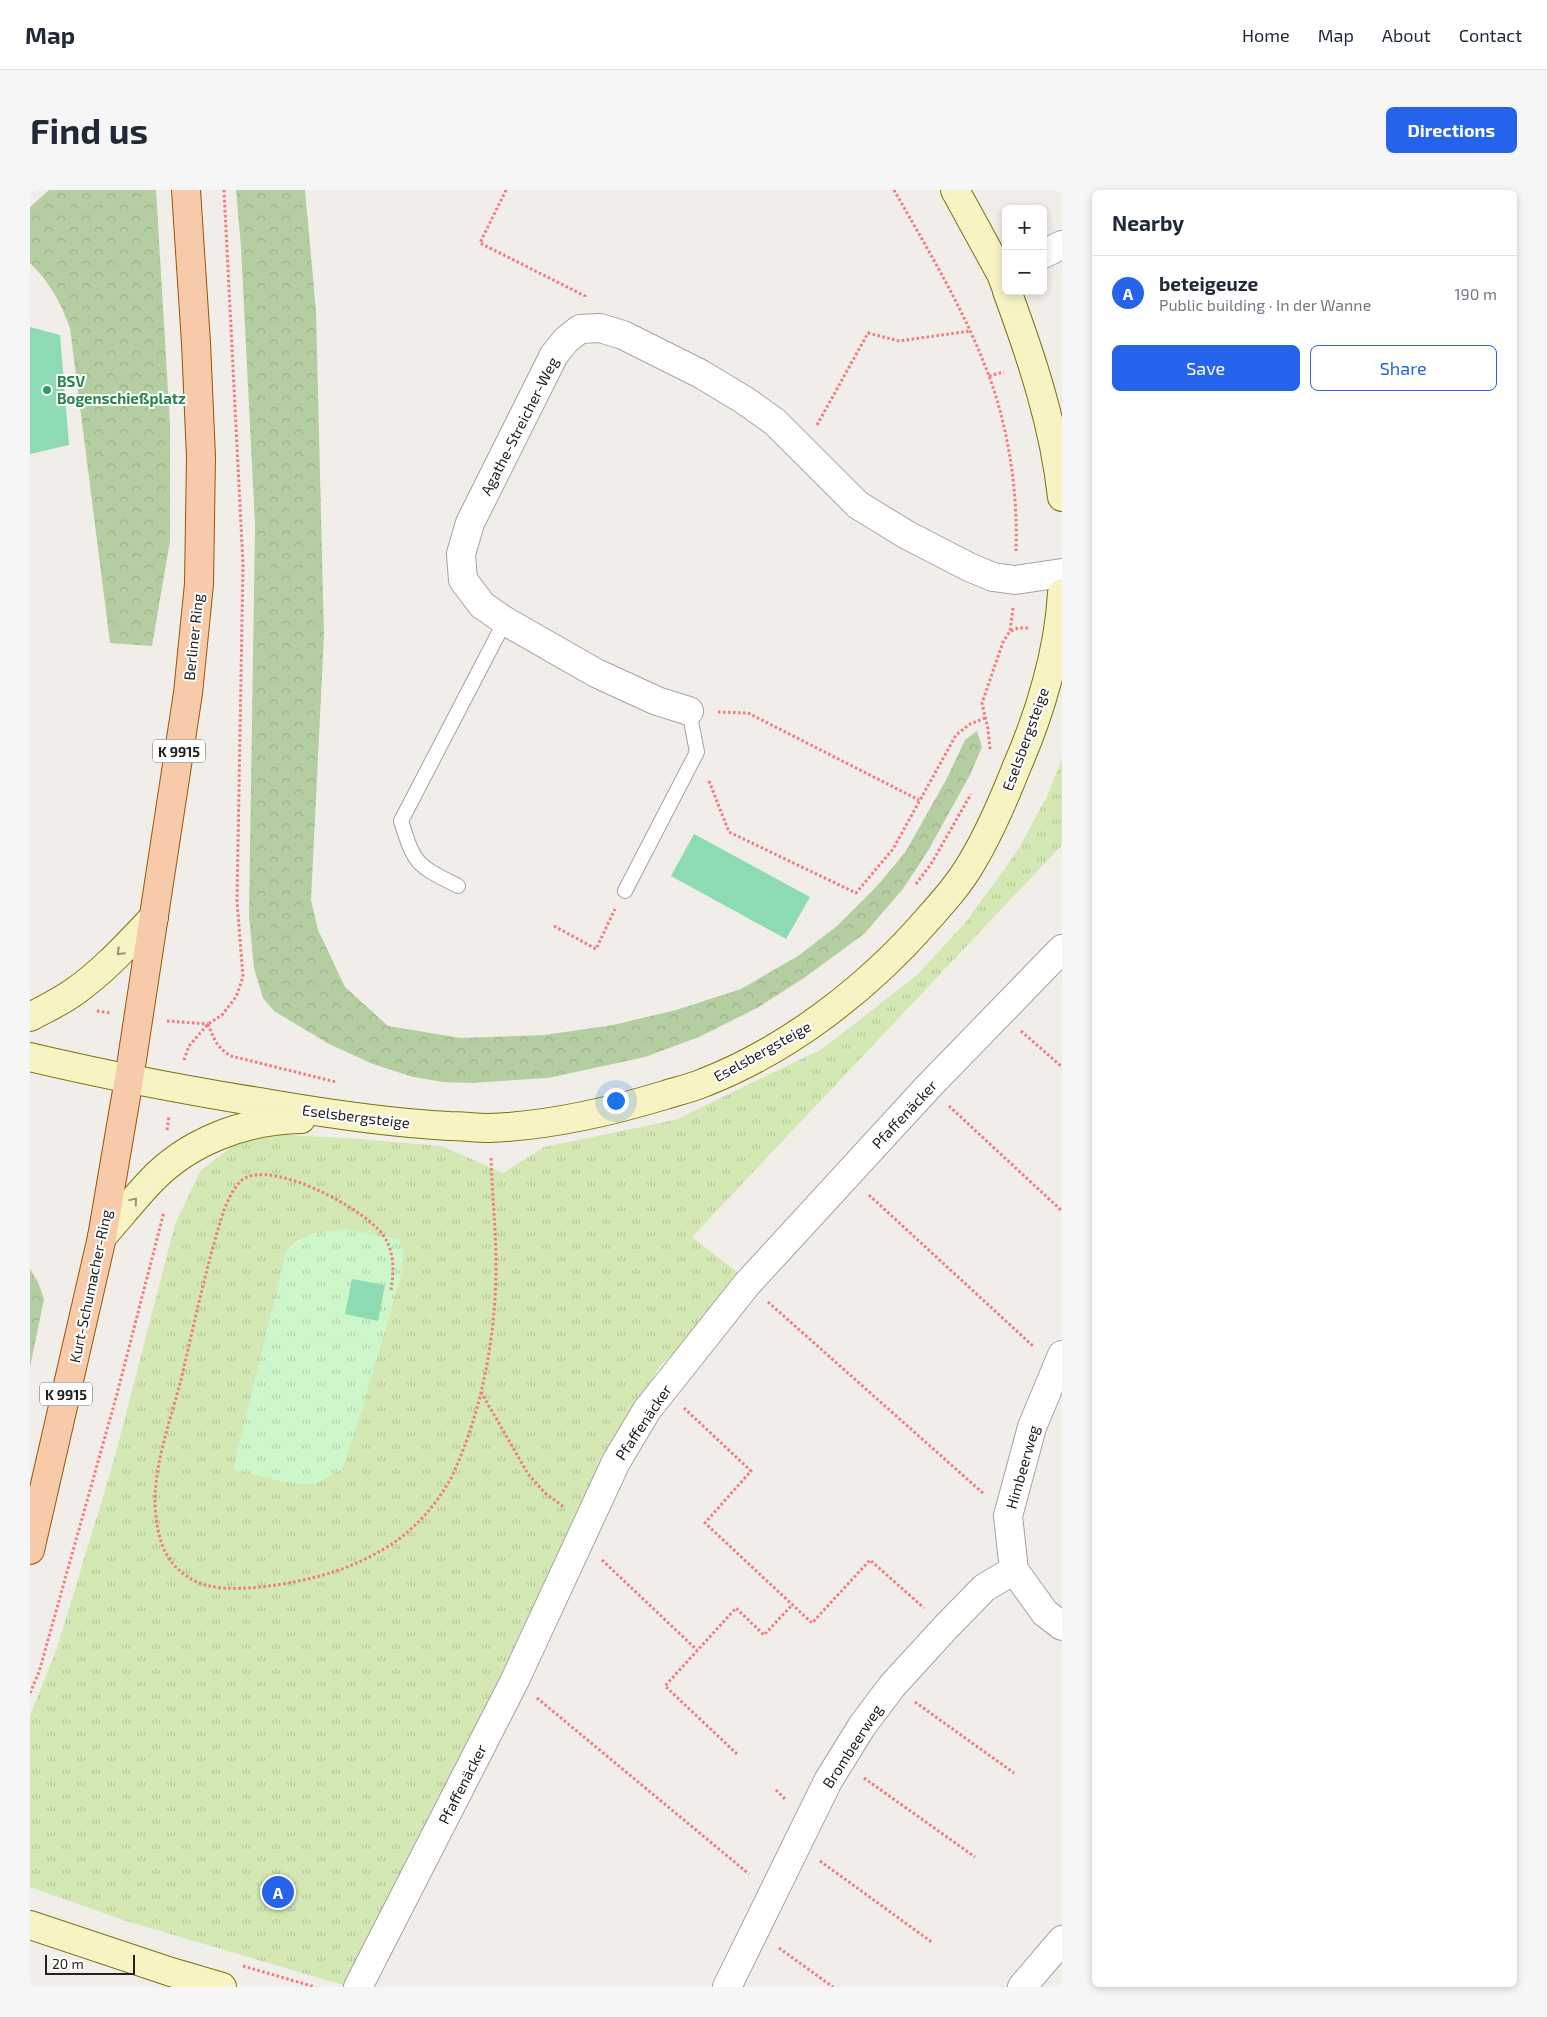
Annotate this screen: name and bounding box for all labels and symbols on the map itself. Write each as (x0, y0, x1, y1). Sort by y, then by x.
street label: Agathe-Streicher-Weg (476, 353, 562, 498)
place label: BSV Bogenschießplatz (57, 372, 186, 407)
marker: BSV Bogenschießplatz (41, 384, 53, 396)
street label: Berliner Ring (179, 592, 207, 681)
street label: Eselsbergsteige (998, 685, 1052, 793)
road number: K 9915 (153, 740, 205, 762)
one-way arrow (117, 946, 126, 955)
street label: Eselsbergsteige (710, 1017, 814, 1085)
street label: Pfaffenäcker (868, 1076, 940, 1152)
your location (603, 1088, 629, 1114)
street label: Eselsbergsteige (301, 1100, 411, 1132)
one-way arrow (129, 1197, 138, 1206)
street label: Kurt-Schumacher-Ring (65, 1207, 115, 1364)
street label: Pfaffenäcker (611, 1381, 675, 1463)
road number: K 9915 (40, 1382, 92, 1406)
street label: Himbeerweg (1001, 1422, 1043, 1511)
street label: Brombeerweg (818, 1700, 886, 1791)
street label: Pfaffenäcker (434, 1741, 490, 1827)
pin: A (262, 1873, 294, 1911)
scale bar (45, 1952, 135, 1975)

